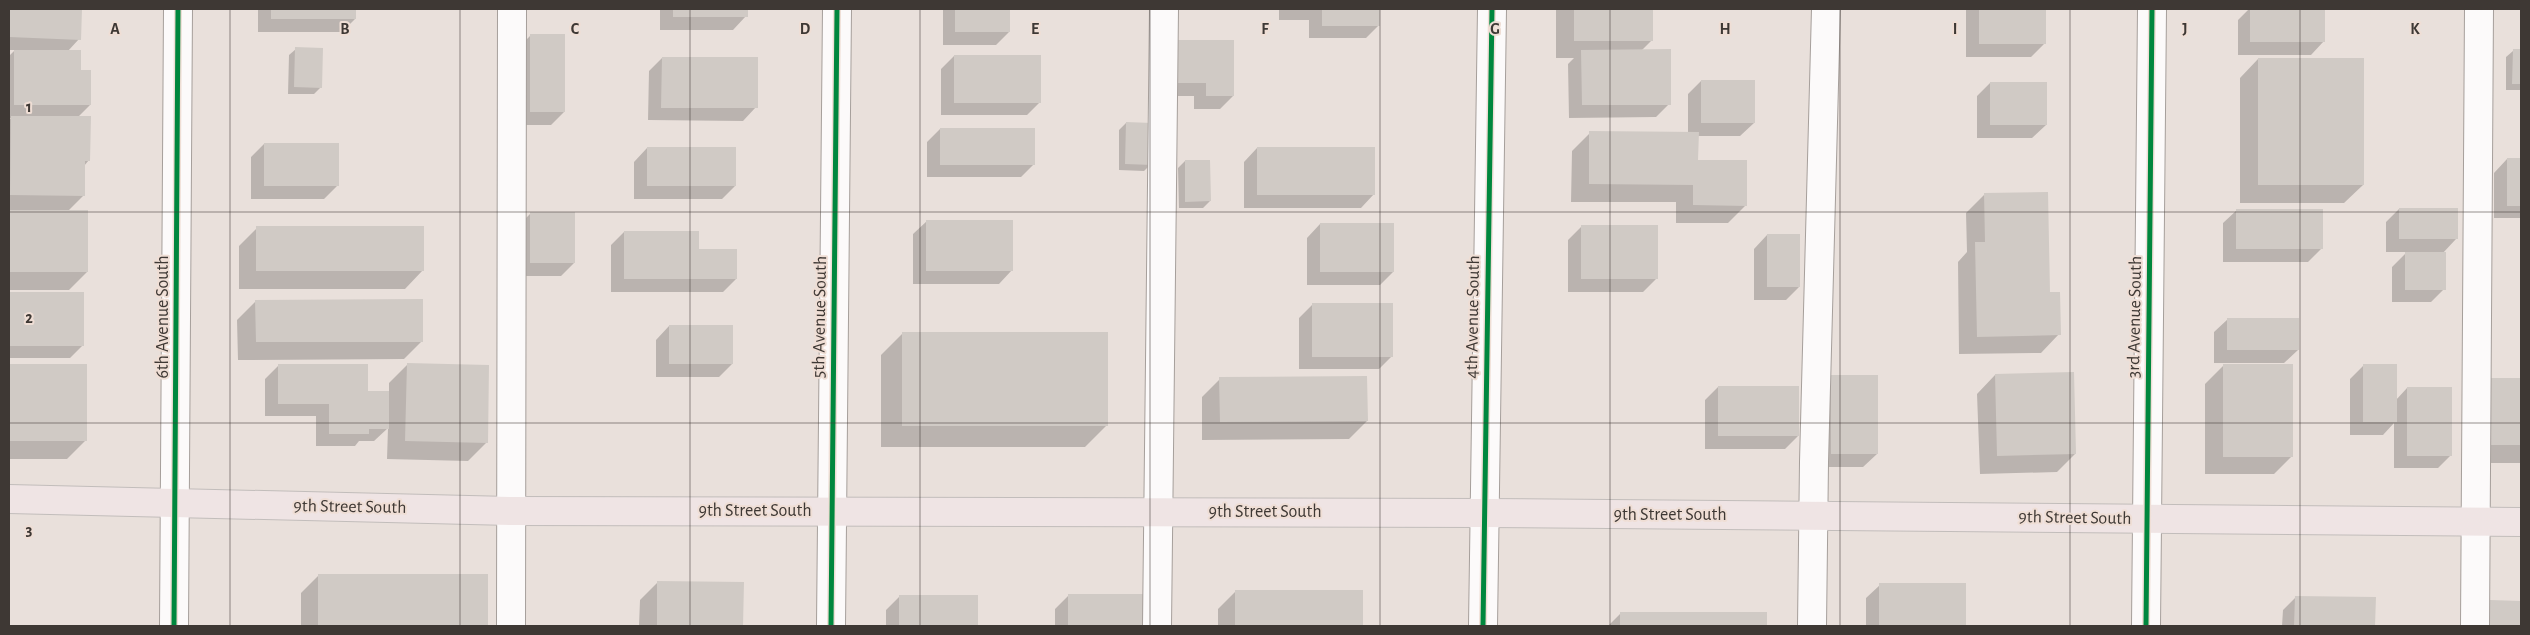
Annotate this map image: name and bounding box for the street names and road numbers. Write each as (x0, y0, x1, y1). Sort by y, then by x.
street label: 6th Avenue South (154, 255, 172, 379)
street label: 4th Avenue South (1463, 255, 1483, 379)
street label: 5th Avenue South (810, 256, 830, 378)
street label: 3rd Avenue South (2125, 256, 2145, 378)
street label: 9th Street South (293, 497, 407, 517)
street label: 9th Street South (698, 502, 812, 520)
street label: 9th Street South (1208, 503, 1322, 521)
street label: 9th Street South (1613, 506, 1727, 524)
street label: 9th Street South (2018, 508, 2132, 528)

